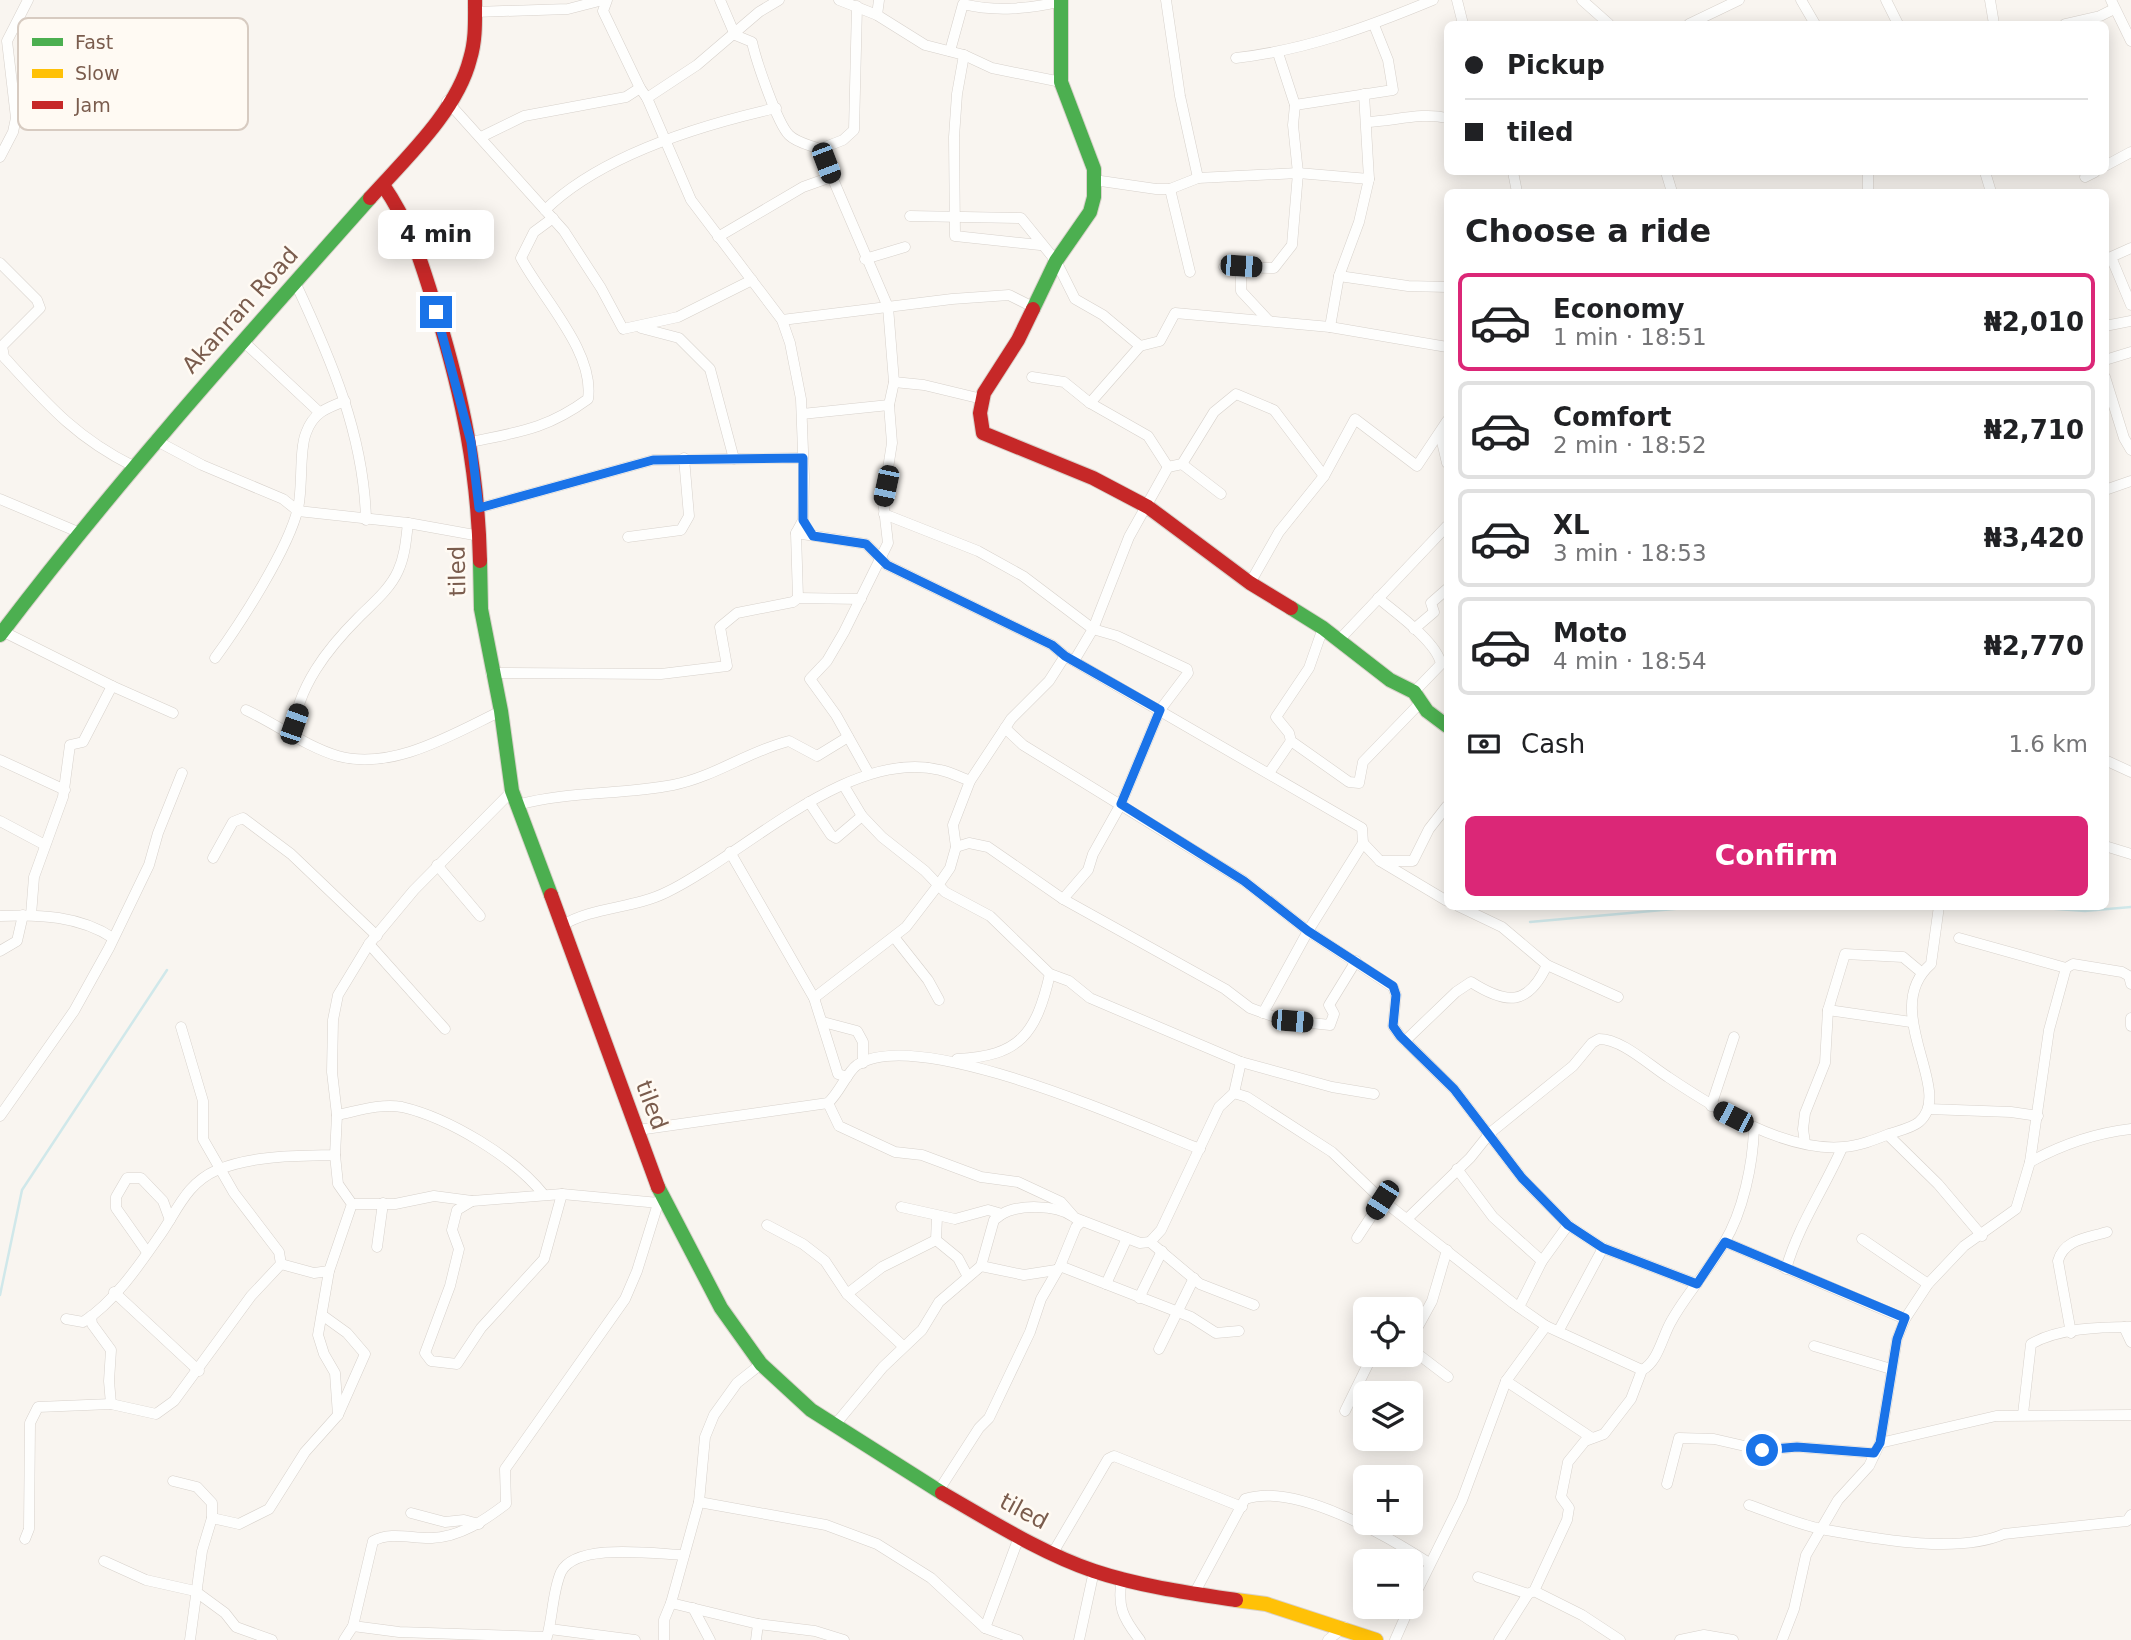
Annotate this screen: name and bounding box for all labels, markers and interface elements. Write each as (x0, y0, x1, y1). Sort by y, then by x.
legend (18, 18, 248, 130)
text: Fast (75, 31, 113, 53)
text: Pickup (1507, 50, 1605, 80)
text: Slow (75, 62, 120, 84)
text: Jam (74, 94, 111, 116)
text: tiled (1507, 117, 1574, 147)
car (809, 140, 844, 186)
callout: 4 min (378, 210, 494, 260)
text: Choose a ride (1465, 212, 1711, 250)
text: 4 min (400, 221, 472, 247)
street label: Akanran Road (177, 242, 303, 378)
car (1220, 254, 1263, 278)
icon: car (1469, 291, 1532, 354)
text: Economy (1553, 294, 1684, 324)
route end (420, 296, 452, 328)
text: ₦2,010 (1984, 307, 2084, 337)
text: 1 min · 18:51 (1553, 324, 1707, 350)
icon: car (1469, 399, 1532, 462)
text: Comfort (1553, 402, 1671, 432)
text: ₦2,710 (1984, 415, 2084, 445)
text: 2 min · 18:52 (1553, 432, 1707, 458)
car (872, 463, 901, 509)
icon: car (1469, 507, 1532, 570)
text: XL (1553, 510, 1590, 540)
text: ₦3,420 (1984, 523, 2084, 553)
text: 3 min · 18:53 (1553, 540, 1707, 566)
street label: tiled (444, 545, 470, 597)
icon: car (1469, 615, 1532, 678)
text: Moto (1553, 618, 1627, 648)
text: ₦2,770 (1984, 631, 2084, 661)
text: 4 min · 18:54 (1553, 648, 1707, 674)
car (278, 701, 311, 747)
icon: cash (1465, 725, 1503, 763)
text: Cash (1521, 729, 1585, 759)
text: 1.6 km (2008, 731, 2088, 757)
button: Confirm (1465, 816, 2088, 896)
car (1271, 1009, 1314, 1033)
street label: tiled (631, 1077, 673, 1133)
car (1710, 1098, 1757, 1136)
car (1362, 1177, 1403, 1223)
map controls (1353, 1297, 1423, 1619)
button: locate (1353, 1297, 1423, 1367)
button: layers (1353, 1381, 1423, 1451)
route start (1746, 1434, 1778, 1466)
button: + (1353, 1465, 1423, 1535)
street label: tiled (996, 1488, 1052, 1534)
button: − (1353, 1549, 1423, 1619)

